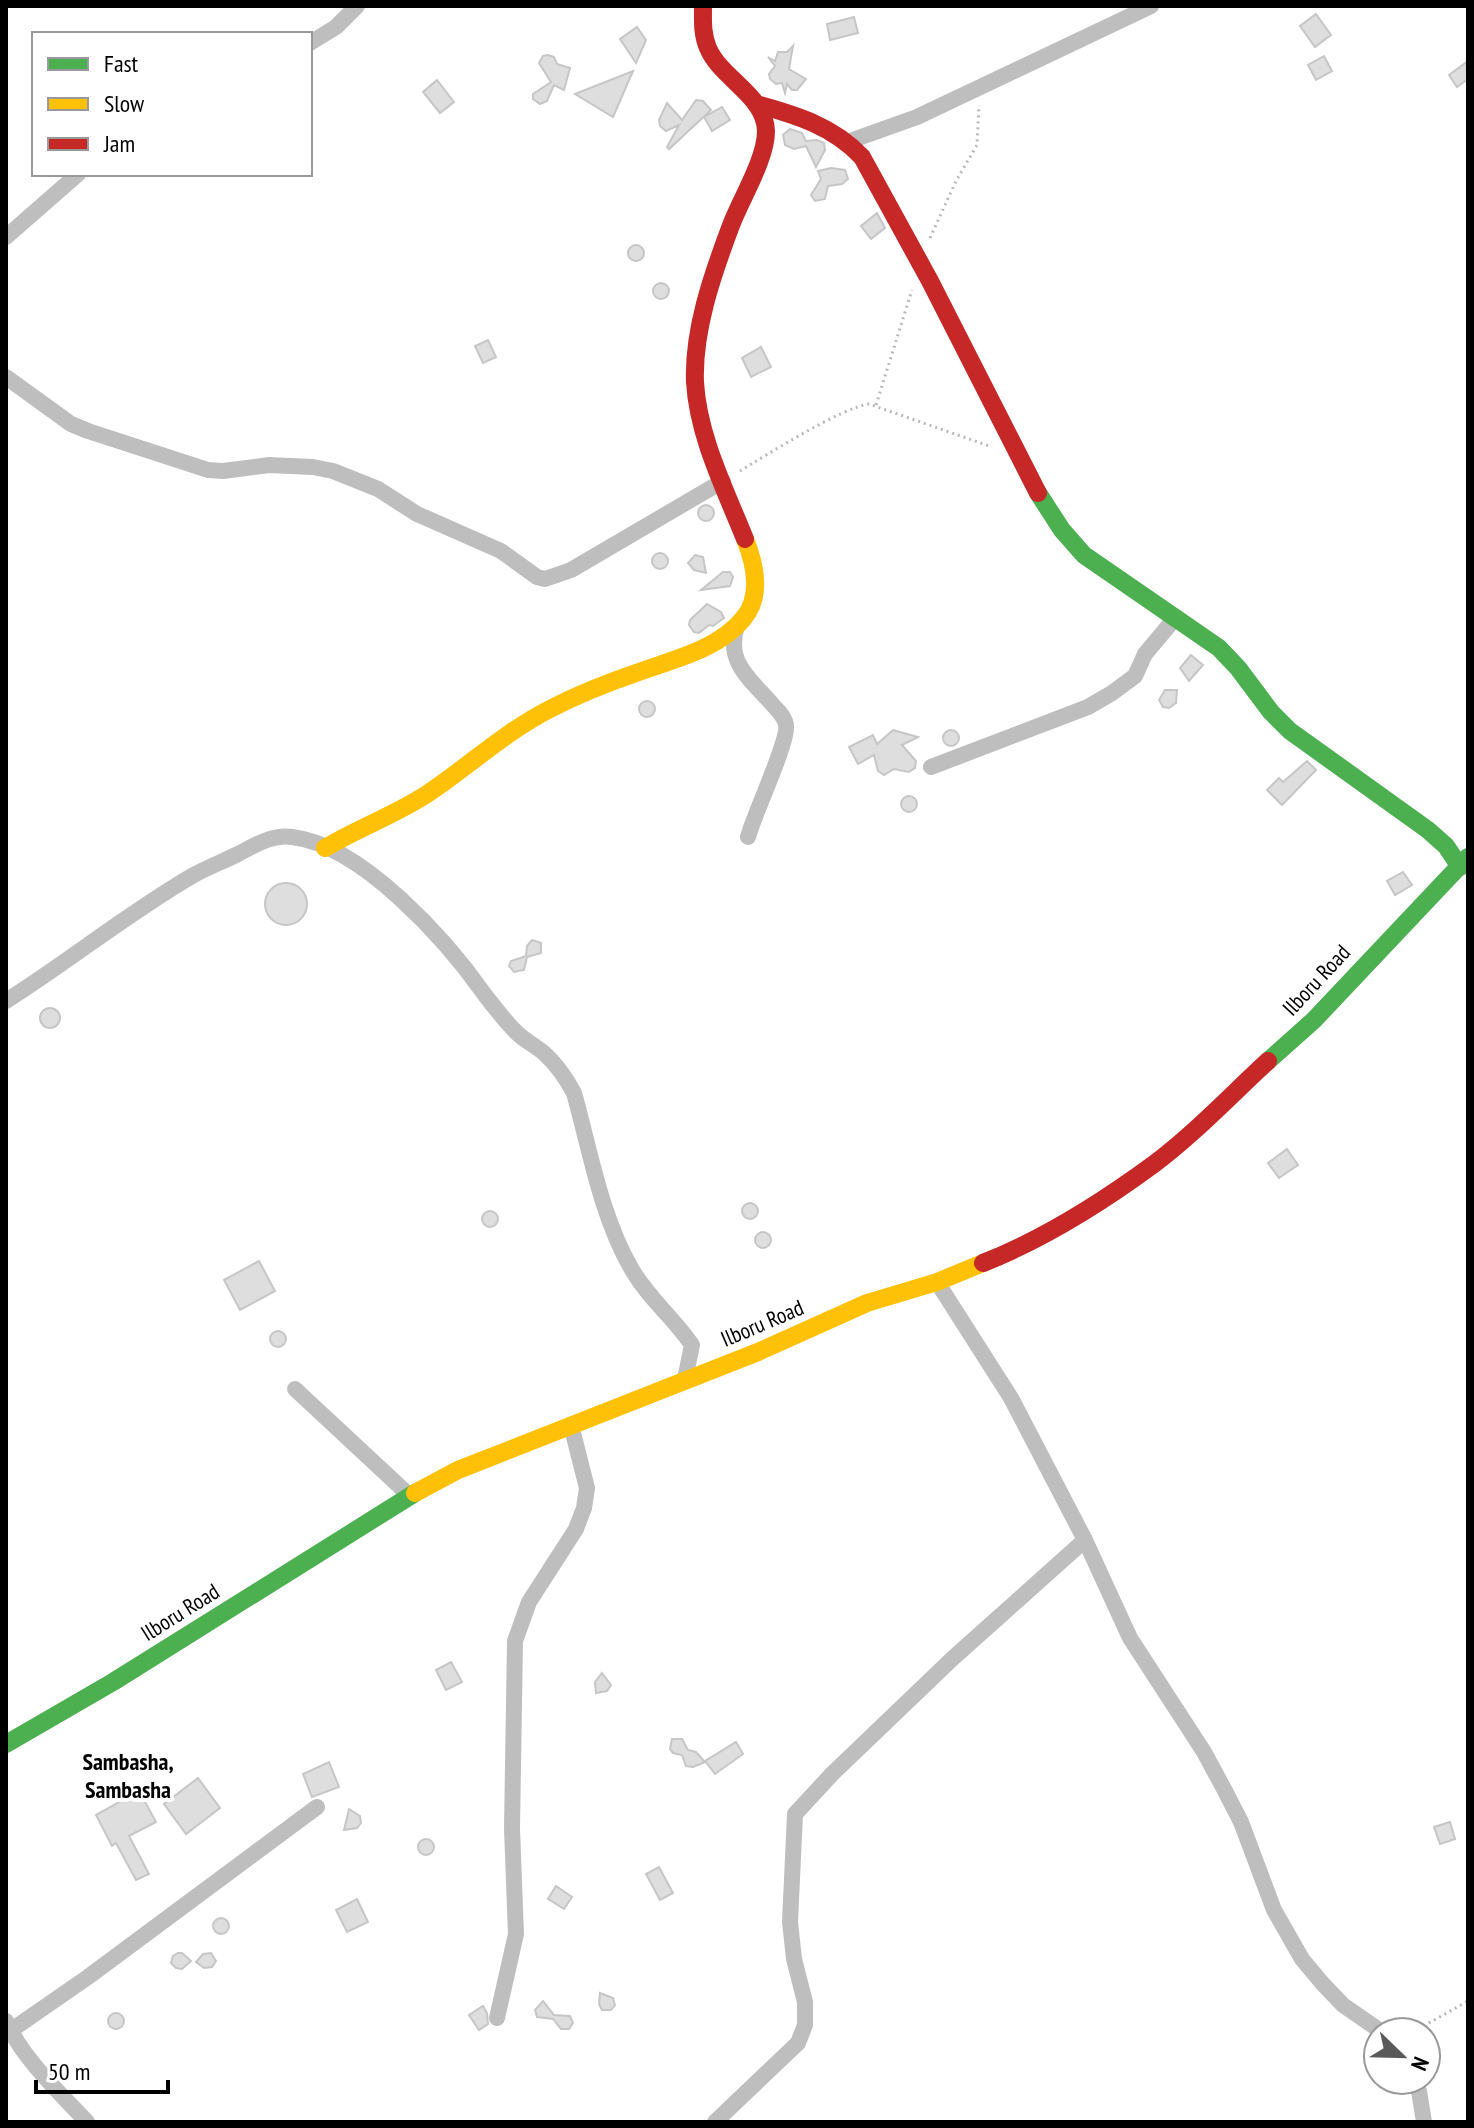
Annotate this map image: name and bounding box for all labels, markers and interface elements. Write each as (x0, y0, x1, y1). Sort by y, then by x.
legend (32, 32, 312, 176)
text: Fast (104, 48, 139, 79)
text: Slow (104, 88, 145, 119)
text: Jam (103, 128, 135, 159)
street label: Ilboru Road (1276, 939, 1356, 1021)
street label: Ilboru Road (716, 1293, 808, 1353)
street label: Ilboru Road (136, 1577, 224, 1647)
district label: Sambasha, Sambasha (82, 1746, 174, 1805)
north arrow (1362, 2016, 1442, 2096)
scale bar (36, 2044, 168, 2094)
text: N (1405, 2053, 1436, 2075)
text: 50 m (48, 2056, 90, 2087)

